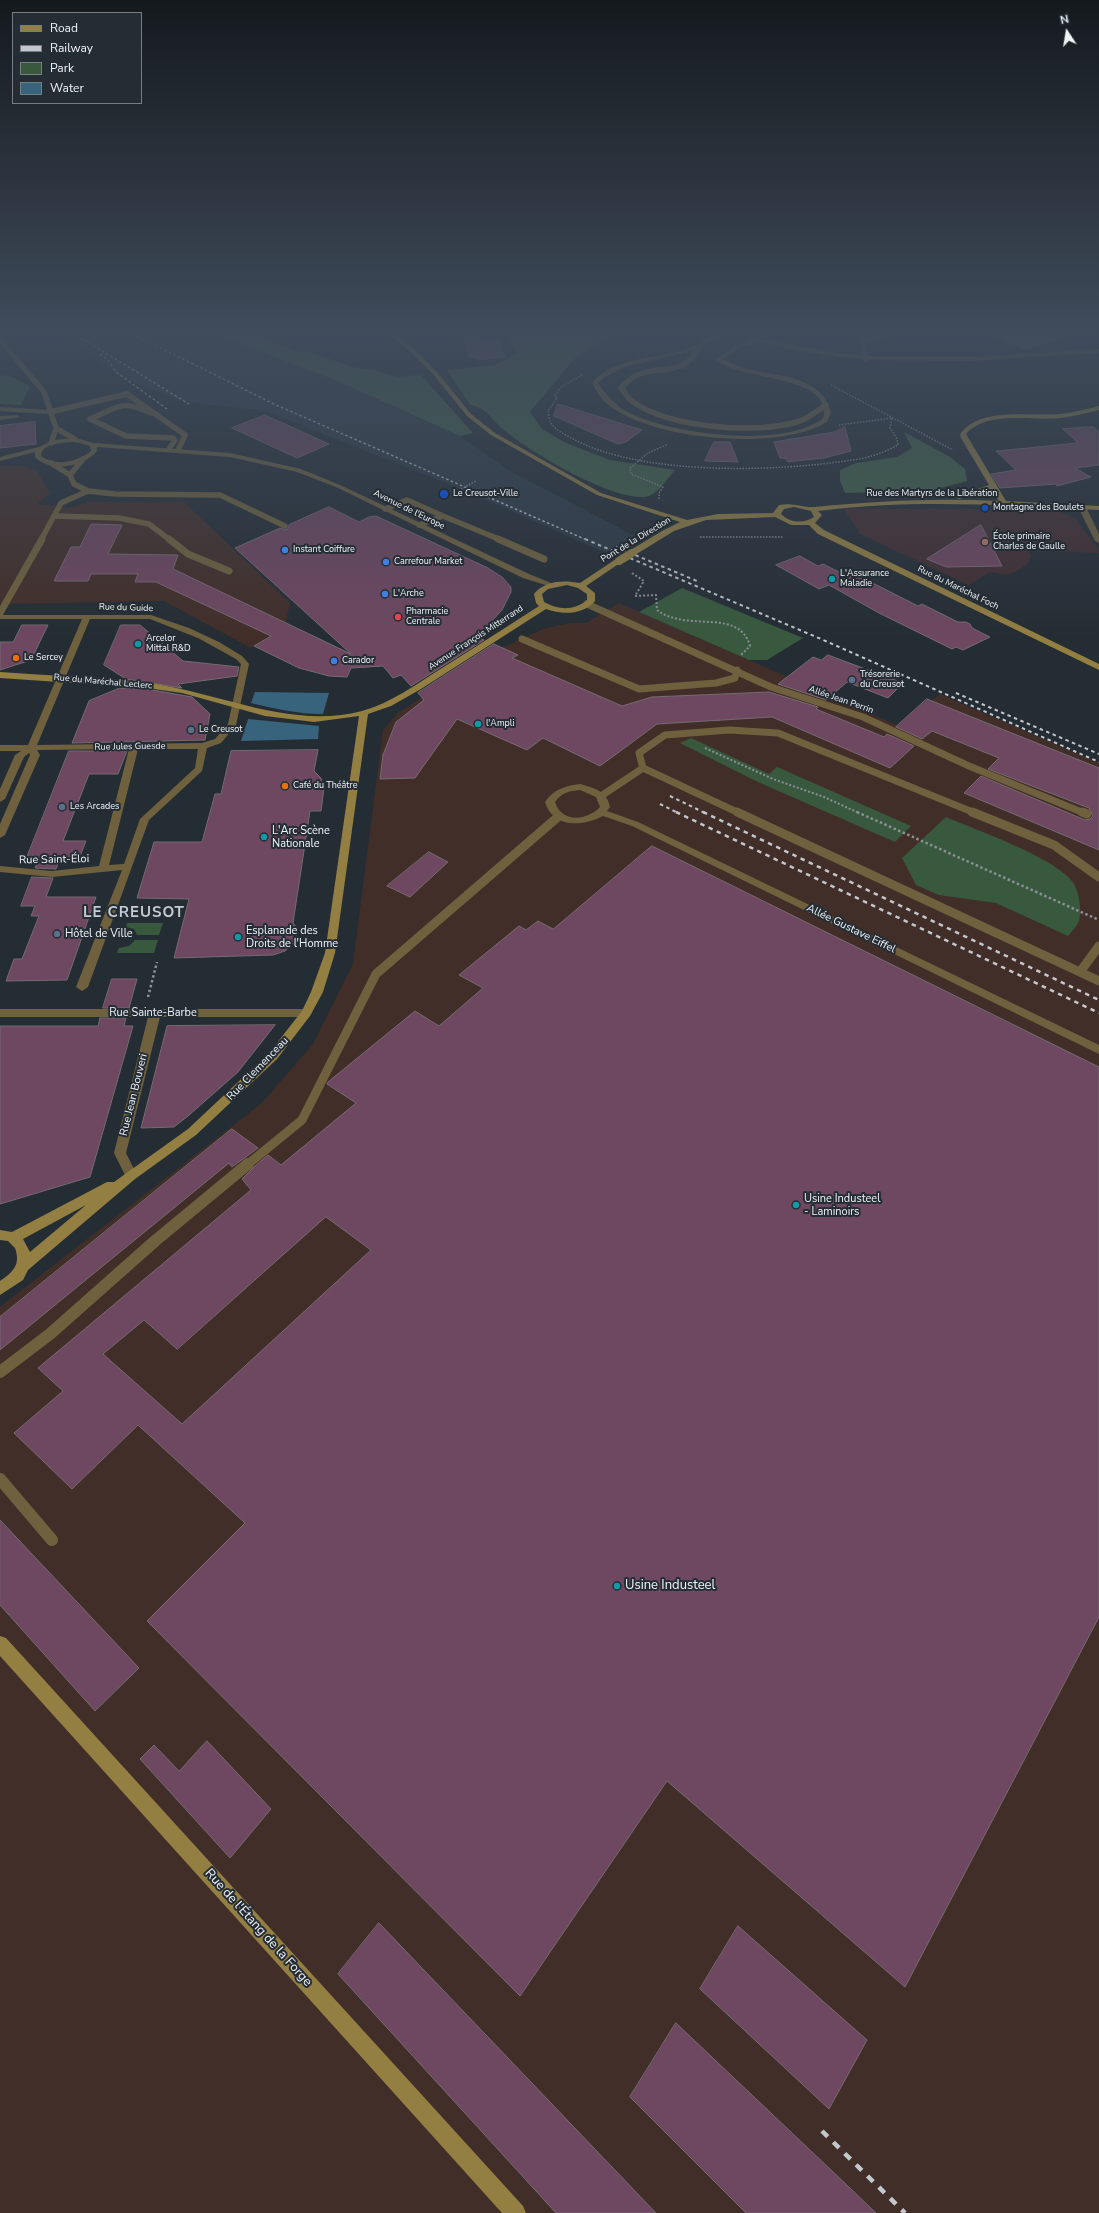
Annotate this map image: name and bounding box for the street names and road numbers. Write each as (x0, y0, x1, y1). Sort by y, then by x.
street label: Avenue de l'Europe (372, 488, 446, 532)
street label: Rue des Martyrs de la Libération (867, 489, 997, 499)
street label: Pont de la Direction (599, 515, 673, 565)
street label: Rue du Maréchal Foch (916, 564, 1000, 612)
street label: Rue du Guide (99, 602, 153, 614)
street label: Avenue François Mitterrand (427, 603, 525, 673)
street label: Rue du Maréchal Leclerc (53, 672, 153, 692)
street label: Allée Jean Perrin (807, 684, 875, 716)
street label: Rue Jules Guesde (94, 741, 166, 753)
street label: Rue Saint-Éloi (19, 853, 89, 867)
street label: Allée Gustave Eiffel (804, 902, 898, 956)
street label: Rue Sainte-Barbe (109, 1006, 197, 1020)
street label: Rue Clemenceau (224, 1035, 292, 1103)
street label: Rue Jean Bouveri (117, 1053, 151, 1137)
street label: Rue de l'Étang de la Forge (201, 1866, 315, 1990)

